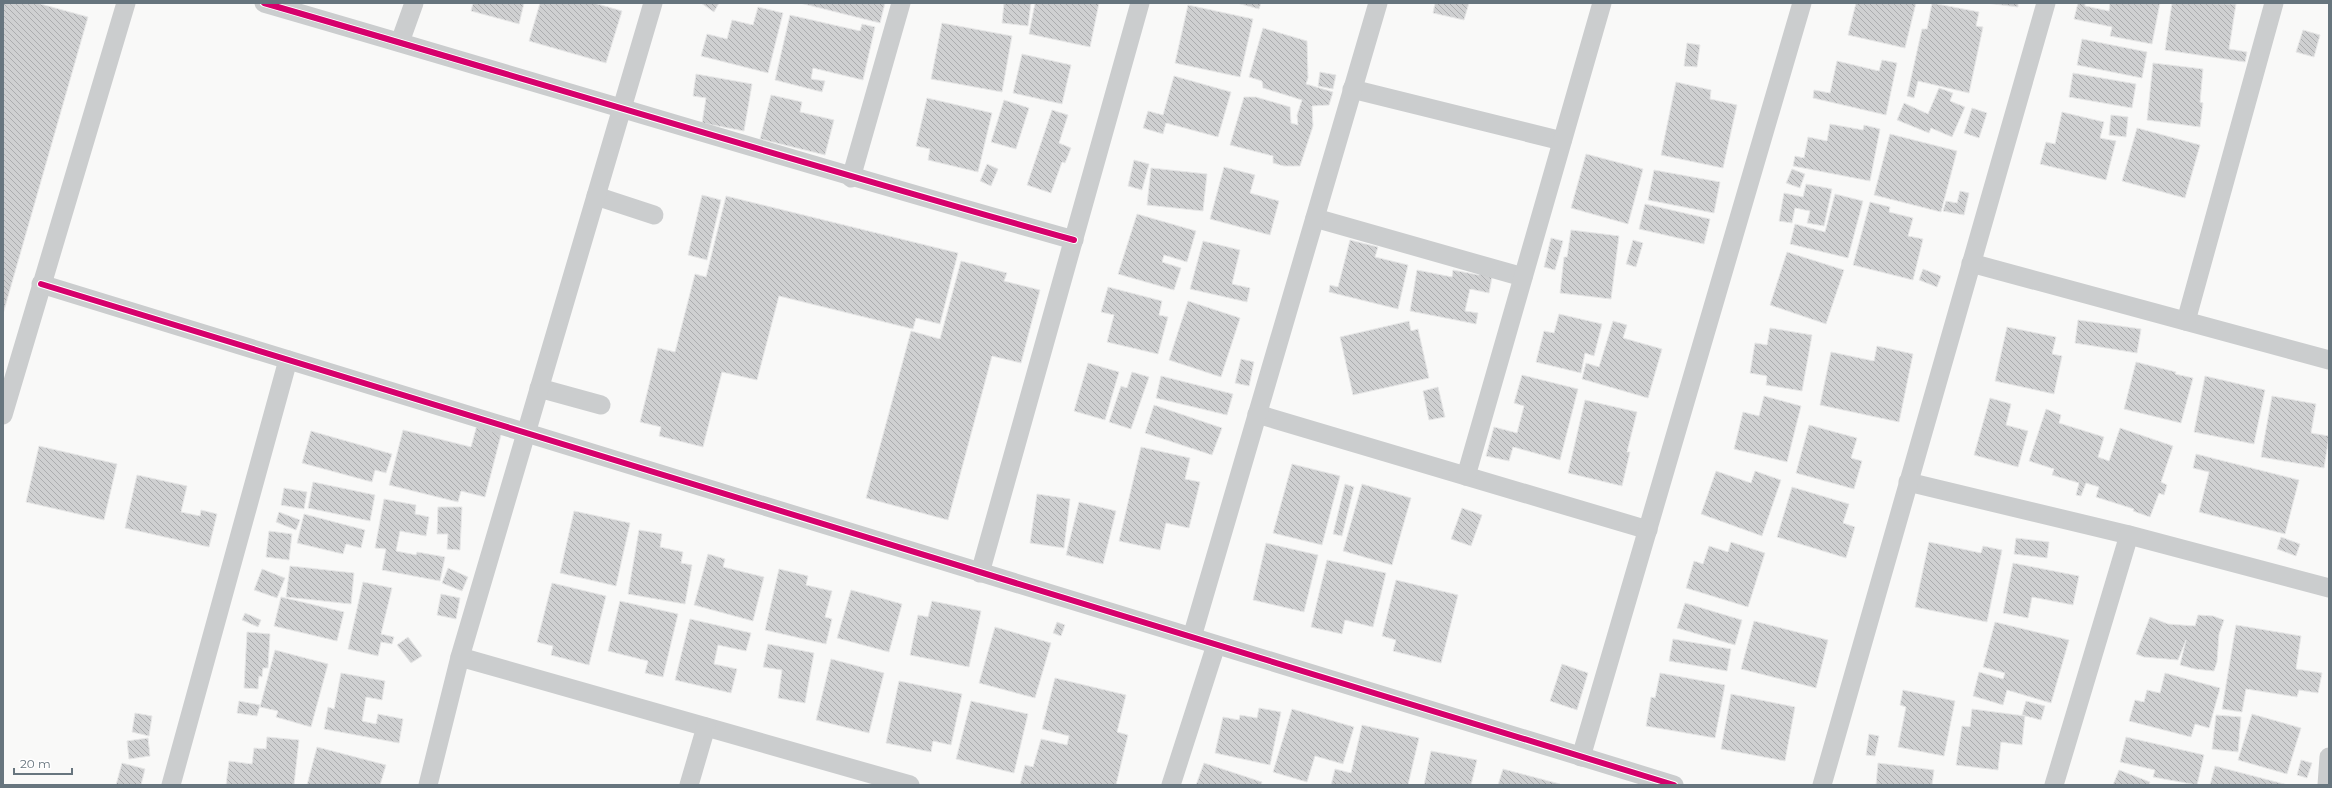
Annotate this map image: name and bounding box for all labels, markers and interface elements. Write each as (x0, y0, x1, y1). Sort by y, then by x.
scale bar (14, 750, 72, 776)
text: 20 m (20, 756, 51, 771)

